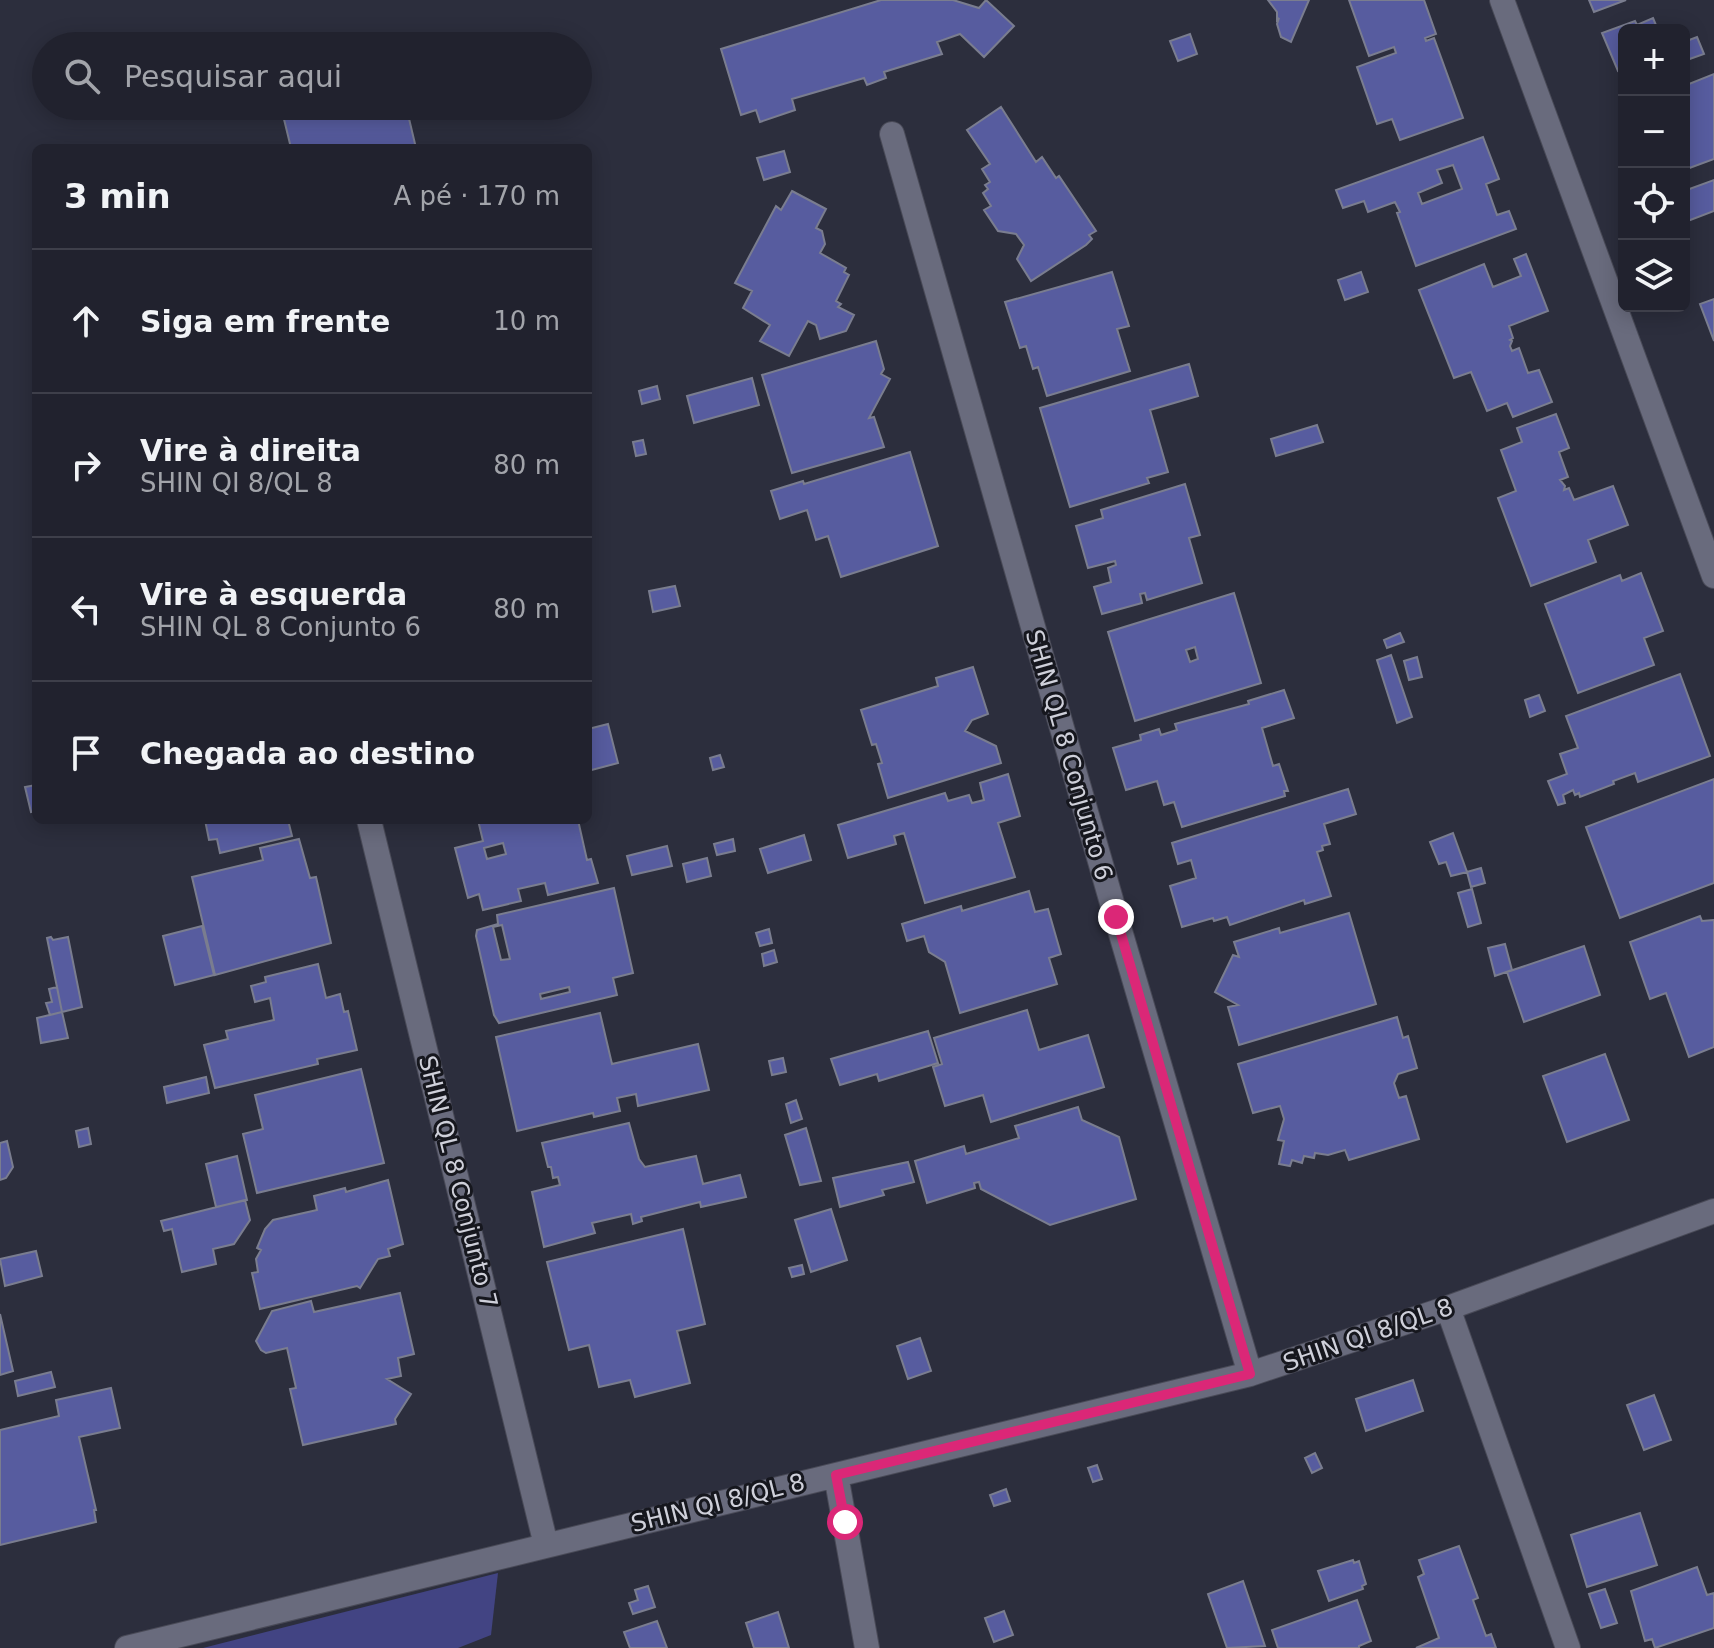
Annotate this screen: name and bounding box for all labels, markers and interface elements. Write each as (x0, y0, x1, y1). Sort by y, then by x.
map controls (1618, 24, 1690, 312)
button: + (1618, 24, 1690, 96)
search box (32, 32, 592, 120)
icon: search (60, 54, 104, 98)
text: Pesquisar aqui (124, 59, 342, 94)
button: − (1618, 96, 1690, 168)
button: locate (1618, 168, 1690, 240)
text: 3 min (64, 176, 171, 216)
text: A pé · 170 m (393, 181, 560, 211)
button: layers (1618, 240, 1690, 312)
icon: ahead (64, 299, 108, 343)
text: Siga em frente (140, 304, 390, 339)
text: 10 m (493, 306, 560, 336)
text: Vire à direita (140, 433, 361, 468)
icon: right (64, 443, 108, 487)
text: 80 m (493, 450, 560, 480)
text: SHIN QI 8/QL 8 (140, 468, 333, 498)
text: Vire à esquerda (140, 577, 407, 612)
icon: left (64, 587, 108, 631)
text: 80 m (493, 594, 560, 624)
text: SHIN QL 8 Conjunto 6 (140, 612, 421, 642)
street label: SHIN QL 8 Conjunto 6 (1020, 626, 1118, 884)
icon: arrive (64, 731, 108, 775)
text: Chegada ao destino (140, 736, 475, 771)
route end (1098, 899, 1134, 935)
street label: SHIN QL 8 Conjunto 7 (413, 1053, 503, 1311)
street label: SHIN QI 8/QL 8 (1279, 1293, 1457, 1377)
street label: SHIN QI 8/QL 8 (628, 1468, 808, 1538)
route start (827, 1504, 863, 1540)

